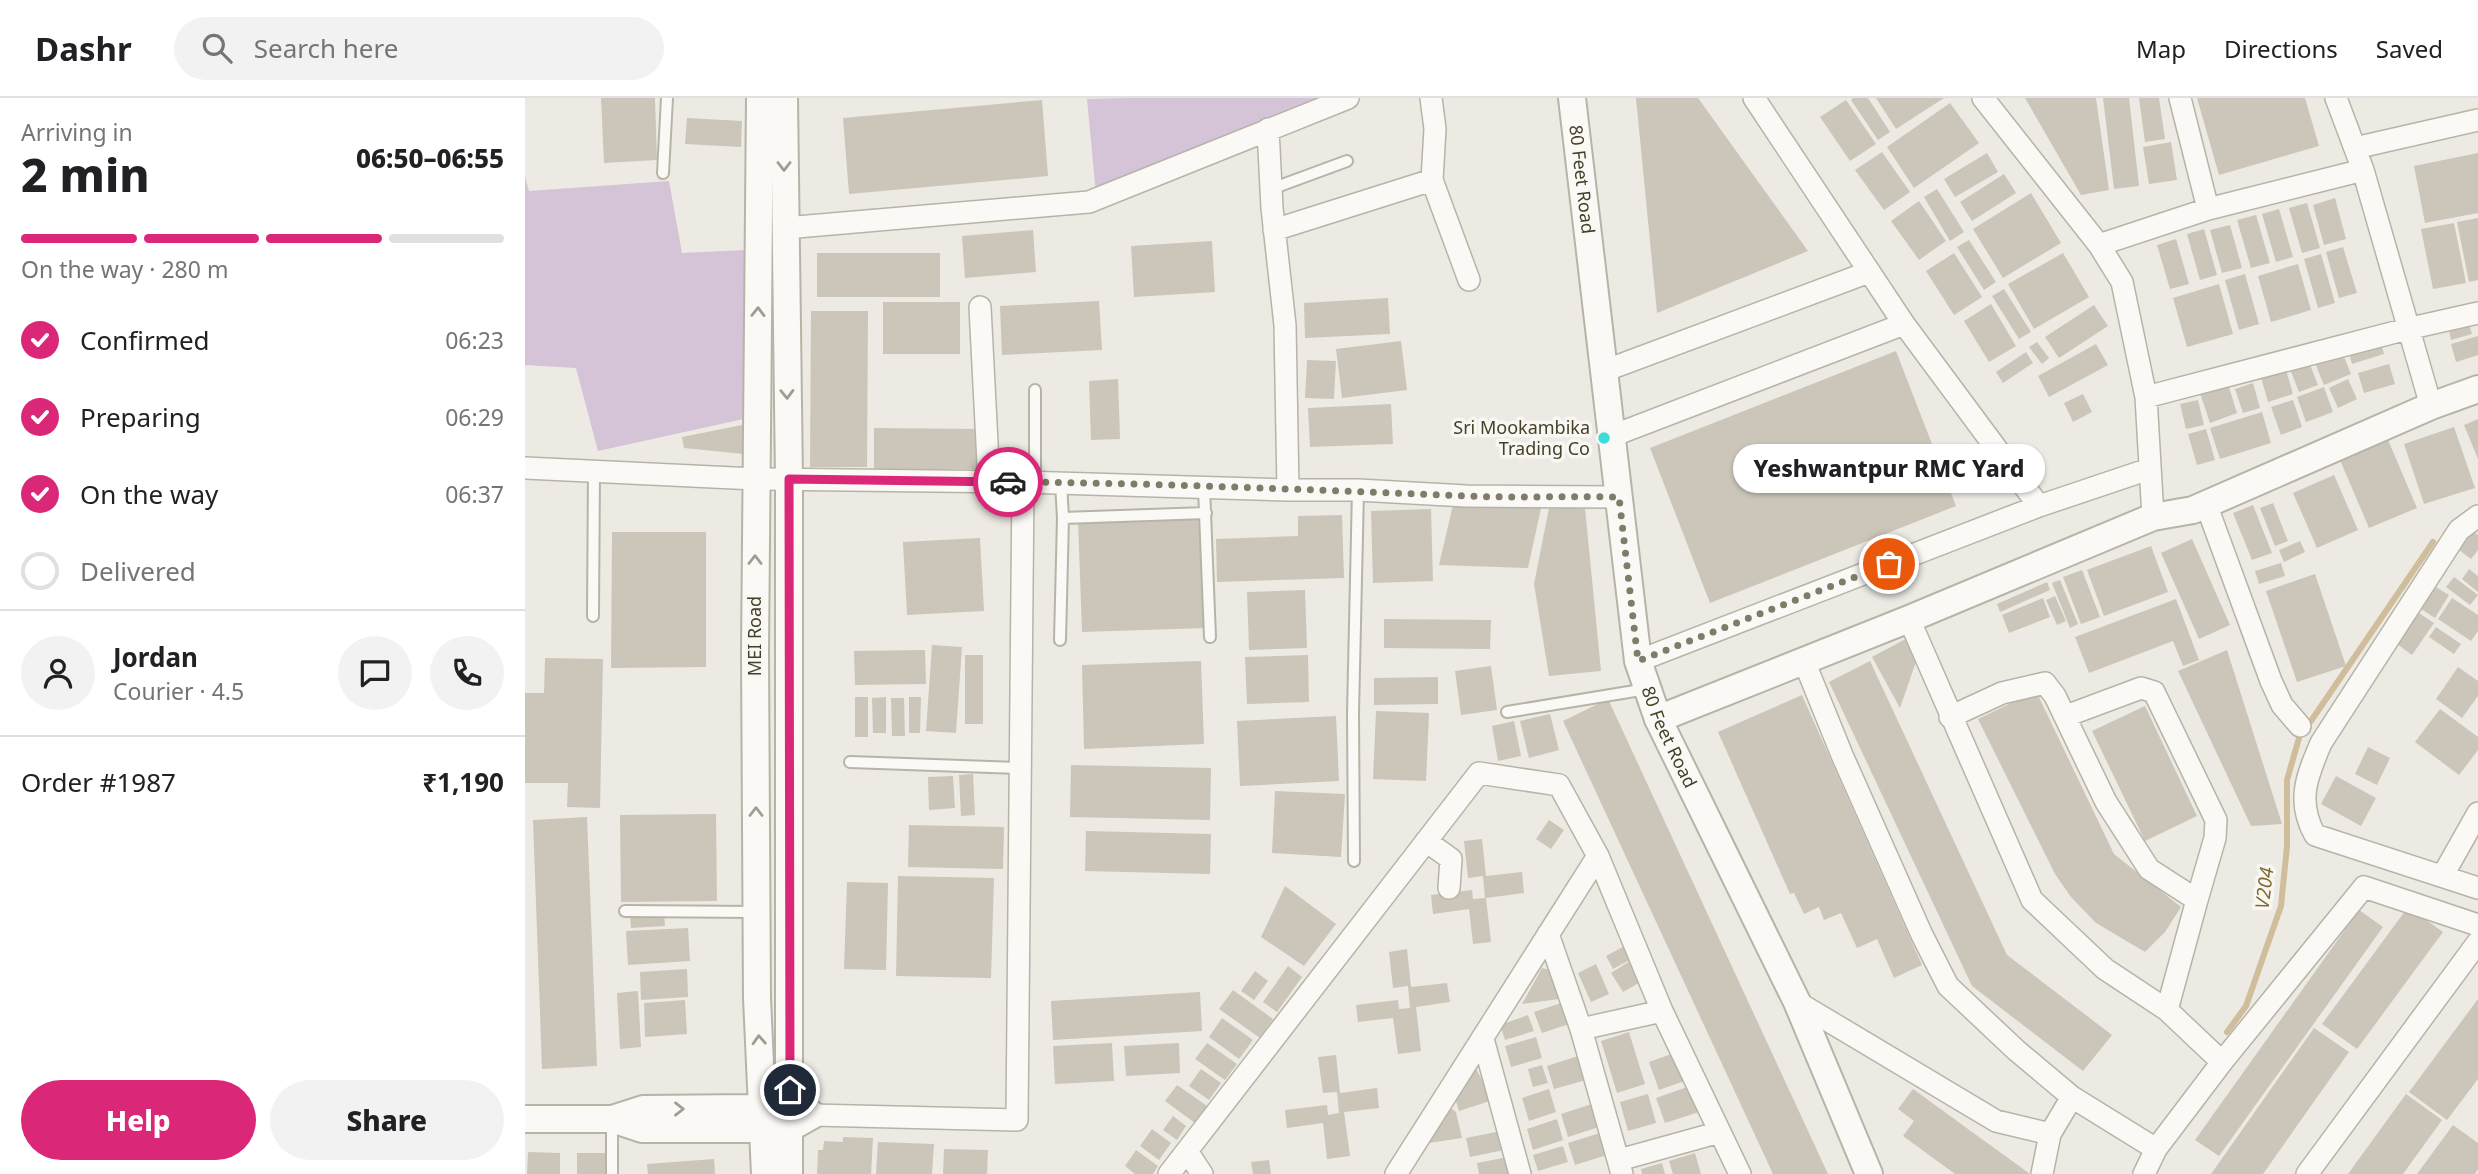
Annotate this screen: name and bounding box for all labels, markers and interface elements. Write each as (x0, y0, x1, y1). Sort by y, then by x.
search box (174, 17, 664, 80)
text: Dashr (35, 26, 132, 71)
icon: search (198, 29, 236, 67)
text: Search here (254, 30, 398, 66)
text: Map (2136, 32, 2186, 65)
text: Directions (2224, 32, 2338, 65)
text: Saved (2376, 32, 2443, 65)
text: Arriving in (21, 116, 133, 148)
street label: 80 Feet Road (1564, 124, 1601, 235)
text: 06:50–06:55 (356, 140, 504, 176)
text: 2 min (21, 143, 150, 205)
one-way arrow (776, 161, 792, 172)
text: On the way · 280 m (21, 253, 228, 285)
one-way arrow (751, 307, 766, 318)
icon: check (21, 321, 59, 359)
text: Confirmed (80, 322, 210, 358)
text: 06:23 (445, 324, 504, 356)
one-way arrow (780, 388, 795, 399)
icon: check (21, 398, 59, 436)
text: Preparing (80, 399, 201, 435)
text: 06:29 (445, 401, 504, 433)
place label: Sri Mookambika Trading Co (1453, 415, 1590, 460)
marker: Sri Mookambika Trading Co (1596, 430, 1612, 446)
callout: Yeshwantpur RMC Yard (1733, 445, 2045, 494)
courier (973, 447, 1043, 517)
text: Yeshwantpur RMC Yard (1754, 452, 2024, 484)
icon: car (989, 463, 1027, 501)
icon: check (21, 475, 59, 513)
text: On the way (80, 476, 218, 512)
text: 06:37 (445, 478, 504, 510)
pin (1859, 534, 1919, 594)
icon: bag (1870, 545, 1908, 583)
text: Delivered (80, 553, 196, 589)
one-way arrow (747, 554, 763, 565)
street label: MEI Road (742, 596, 766, 676)
button: person (21, 636, 95, 710)
button: chat (338, 636, 412, 710)
button: phone (430, 636, 504, 710)
text: Jordan (113, 639, 198, 675)
text: Courier · 4.5 (113, 675, 244, 707)
street label: 80 Feet Road (1637, 683, 1703, 792)
text: Order #1987 (21, 764, 176, 800)
text: ₹1,190 (422, 764, 504, 800)
one-way arrow (748, 806, 764, 817)
water label: V204 (2249, 865, 2280, 910)
one-way arrow (751, 1034, 766, 1045)
pin (760, 1060, 820, 1120)
icon: home (771, 1071, 809, 1109)
button: Help (21, 1080, 256, 1160)
button: Share (270, 1080, 504, 1160)
one-way arrow (674, 1101, 684, 1117)

